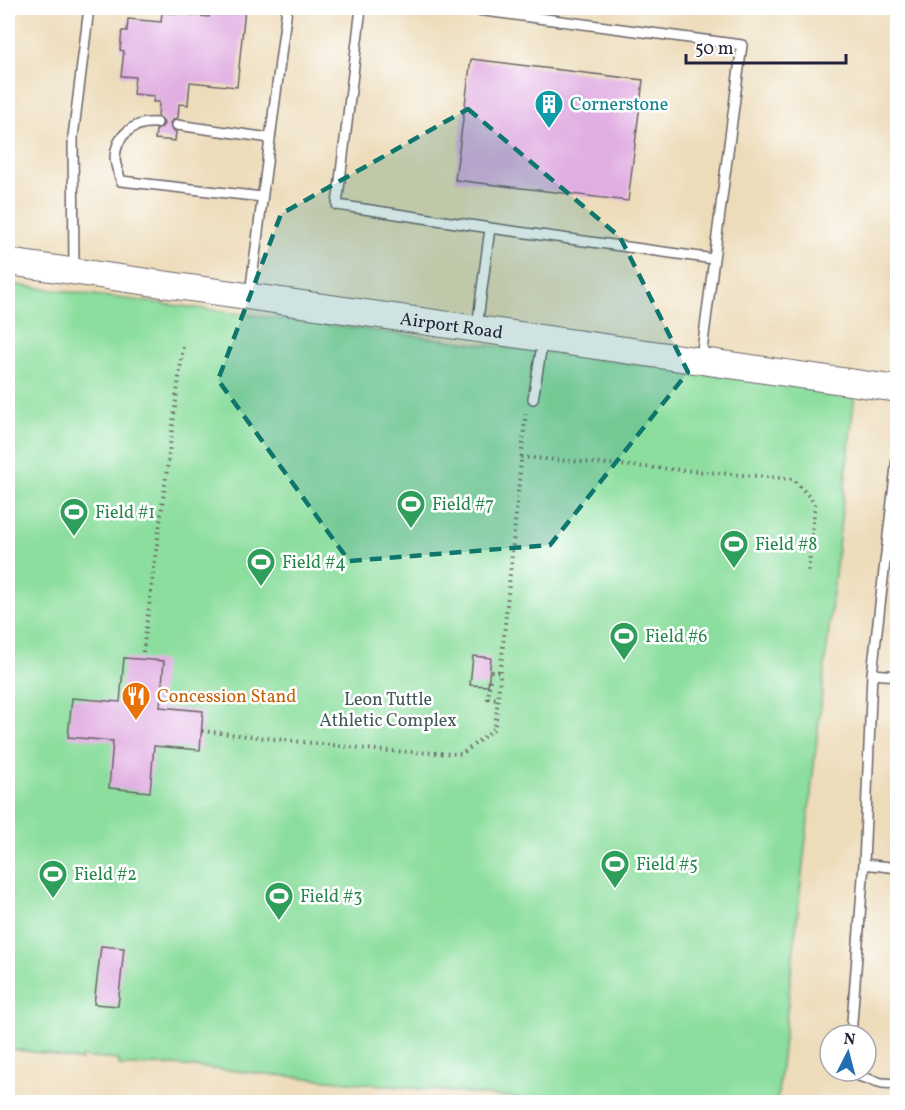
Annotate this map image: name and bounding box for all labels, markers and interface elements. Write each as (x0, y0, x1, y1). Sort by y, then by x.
scale bar (686, 27, 846, 65)
text: 50 m (695, 37, 734, 62)
building icon: Cornerstone (533, 88, 565, 130)
place label: Cornerstone (570, 93, 668, 118)
street label: Airport Road (398, 307, 504, 346)
sports icon: Field #7 (395, 488, 427, 530)
place label: Field #7 (432, 493, 494, 518)
sports icon: Field #1 (58, 496, 90, 538)
place label: Field #1 (95, 501, 155, 526)
sports icon: Field #8 (718, 528, 750, 570)
place label: Field #8 (755, 533, 817, 558)
sports icon: Field #4 (245, 546, 277, 588)
place label: Field #4 (282, 551, 346, 576)
sports icon: Field #6 (608, 620, 640, 662)
place label: Field #6 (645, 625, 707, 650)
restaurant icon: Concession Stand (120, 680, 152, 722)
place label: Concession Stand (157, 685, 297, 710)
park label: Leon Tuttle Athletic Complex (319, 688, 457, 734)
sports icon: Field #5 (599, 848, 631, 890)
place label: Field #5 (636, 853, 698, 878)
sports icon: Field #2 (37, 858, 69, 900)
place label: Field #2 (74, 863, 137, 888)
sports icon: Field #3 (263, 880, 295, 922)
place label: Field #3 (300, 885, 363, 910)
north arrow (818, 1023, 878, 1083)
text: N (842, 1029, 857, 1052)

